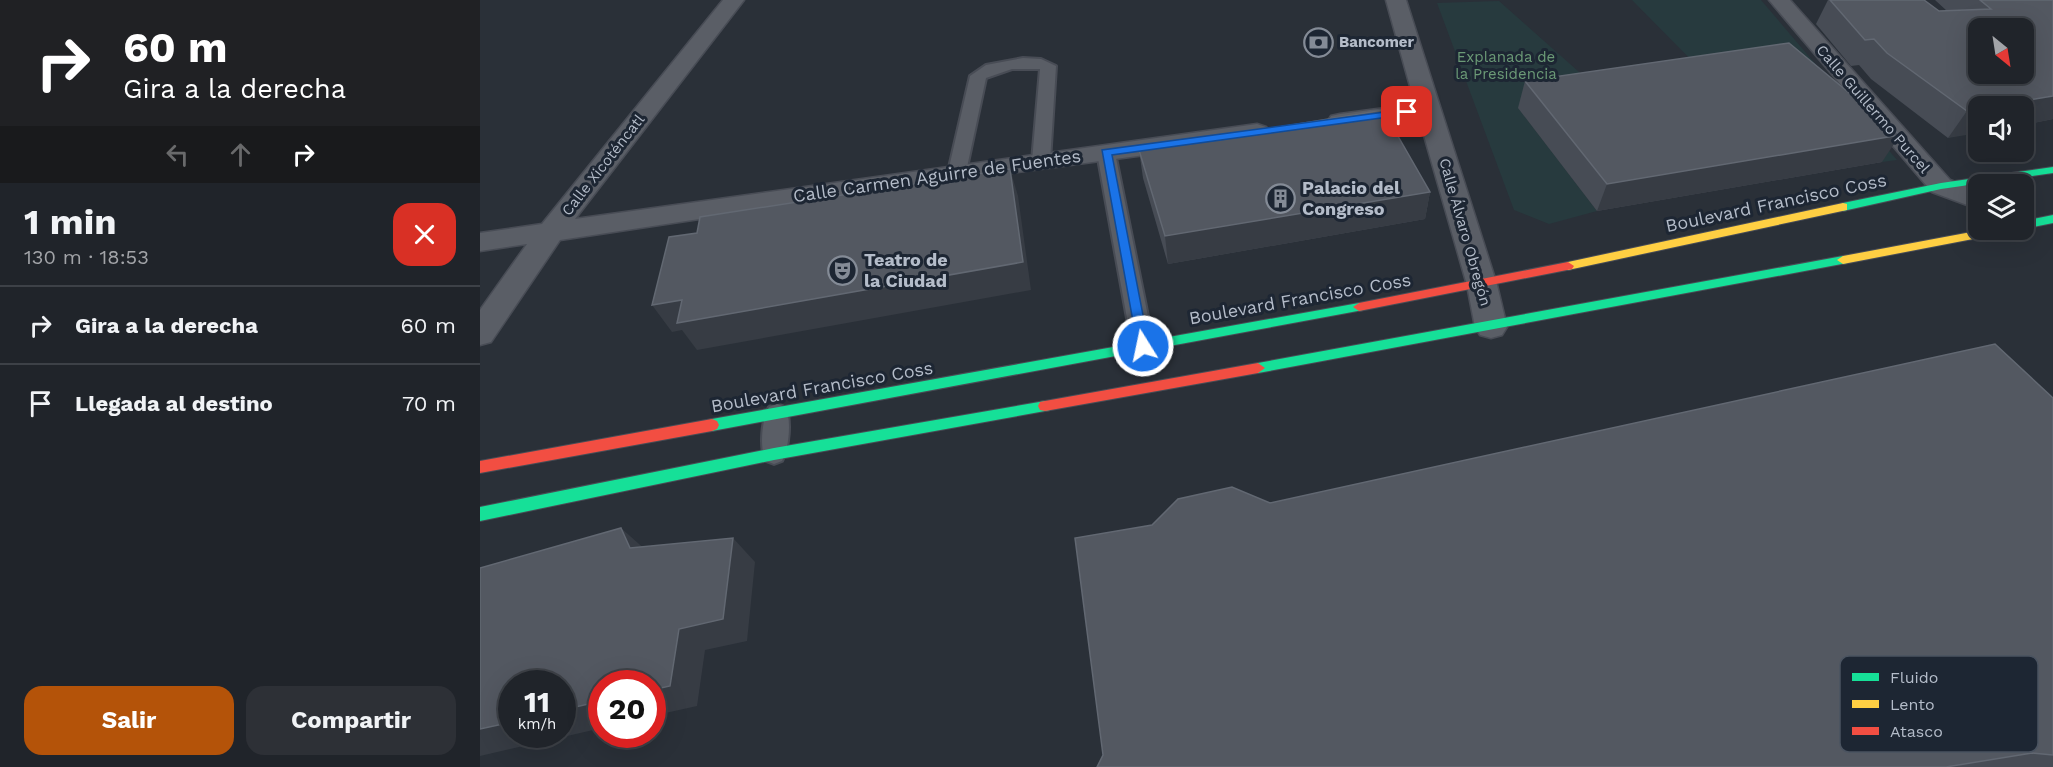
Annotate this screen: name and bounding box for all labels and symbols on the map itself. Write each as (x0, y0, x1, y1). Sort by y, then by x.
north arrow (1968, 18, 2034, 84)
bank icon: Bancomer (1302, 26, 1334, 58)
place label: Bancomer (1339, 33, 1415, 51)
street label: Calle Guillermo Purcel (1812, 41, 1934, 177)
park label: Explanada de la Presidencia (1455, 48, 1557, 83)
pin (1381, 86, 1432, 137)
street label: Calle Xicoténcatl (558, 110, 648, 219)
street label: Calle Carmen Aguirre de Fuentes (792, 145, 1082, 206)
street label: Calle Álvaro Obregón (1435, 156, 1495, 308)
street label: Boulevard Francisco Coss (1664, 169, 1888, 236)
place label: Palacio del Congreso (1302, 177, 1400, 219)
building icon: Palacio del Congreso (1265, 182, 1297, 214)
place label: Teatro de la Ciudad (864, 249, 948, 291)
theatre icon: Teatro de la Ciudad (827, 254, 859, 286)
street label: Boulevard Francisco Coss (1187, 269, 1413, 328)
position arrow (1111, 314, 1175, 378)
street label: Boulevard Francisco Coss (709, 357, 935, 416)
legend (1840, 656, 2038, 752)
text: Fluido (1890, 668, 1938, 687)
speed limit sign: 20 (588, 670, 666, 748)
text: Lento (1890, 695, 1935, 714)
text: Atasco (1890, 722, 1943, 741)

